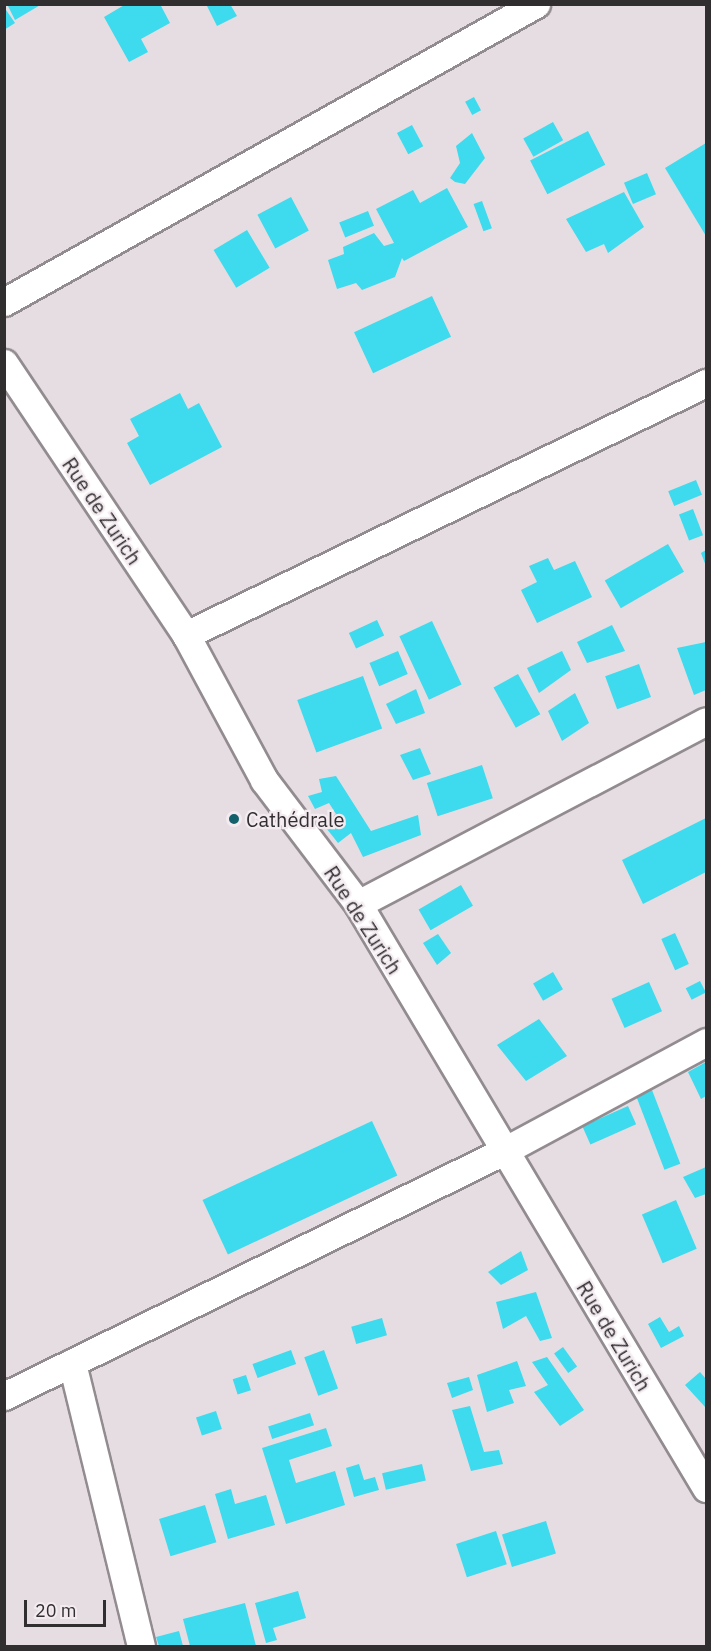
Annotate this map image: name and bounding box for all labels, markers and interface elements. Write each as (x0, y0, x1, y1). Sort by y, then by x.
street label: Rue de Zurich (57, 453, 147, 569)
place label: Cathédrale (246, 807, 344, 831)
marker: Cathédrale (227, 812, 241, 826)
street label: Rue de Zurich (319, 862, 407, 978)
street label: Rue de Zurich (572, 1277, 656, 1395)
scale bar (27, 1588, 110, 1626)
text: 20 m (35, 1599, 77, 1622)

